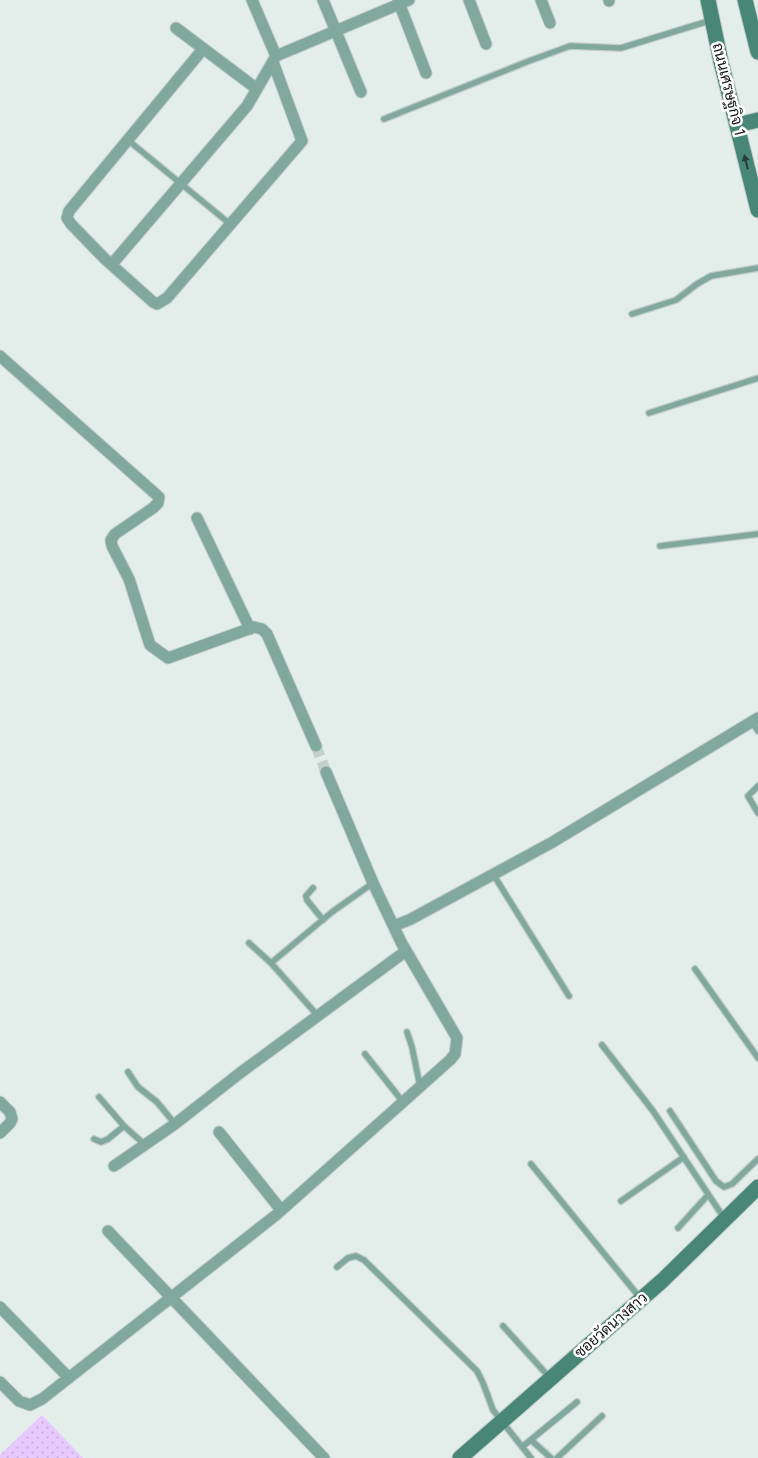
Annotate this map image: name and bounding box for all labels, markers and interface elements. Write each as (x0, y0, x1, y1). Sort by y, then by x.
street label: ถนนเศรษฐกิจ 1 (708, 41, 751, 139)
one-way arrow (742, 155, 750, 170)
street label: ซอยวัดนางสาว (570, 1287, 651, 1361)

